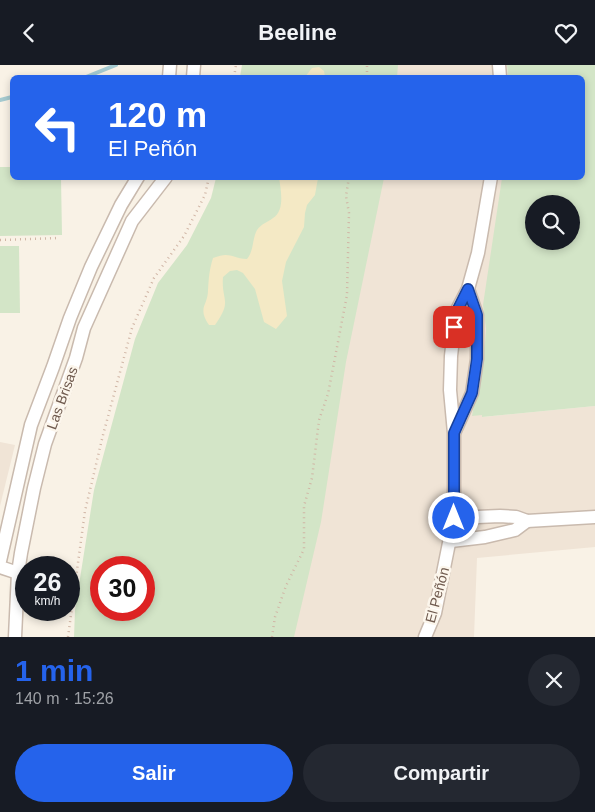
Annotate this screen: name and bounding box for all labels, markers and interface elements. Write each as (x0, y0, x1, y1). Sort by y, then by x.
icon: back (15, 19, 43, 47)
icon: heart (552, 19, 580, 47)
text: Beeline (258, 20, 337, 45)
icon: left (25, 95, 90, 160)
text: 120 m (108, 95, 207, 134)
text: El Peñón (108, 136, 197, 161)
map controls (525, 195, 580, 250)
button: search (525, 195, 580, 250)
pin (433, 306, 475, 348)
icon: arrive (440, 313, 468, 341)
street label: Las Brisas (43, 365, 81, 431)
position arrow (427, 491, 479, 543)
speed limit sign: 30 (90, 556, 155, 621)
street label: El Peñón (422, 565, 452, 625)
text: 26 (34, 568, 61, 596)
text: km/h (34, 594, 61, 608)
text: 1 min (15, 654, 93, 687)
button: close (528, 654, 580, 706)
text: 140 m · 15:26 (15, 690, 114, 707)
button: Salir (15, 744, 293, 802)
button: Compartir (303, 744, 580, 802)

